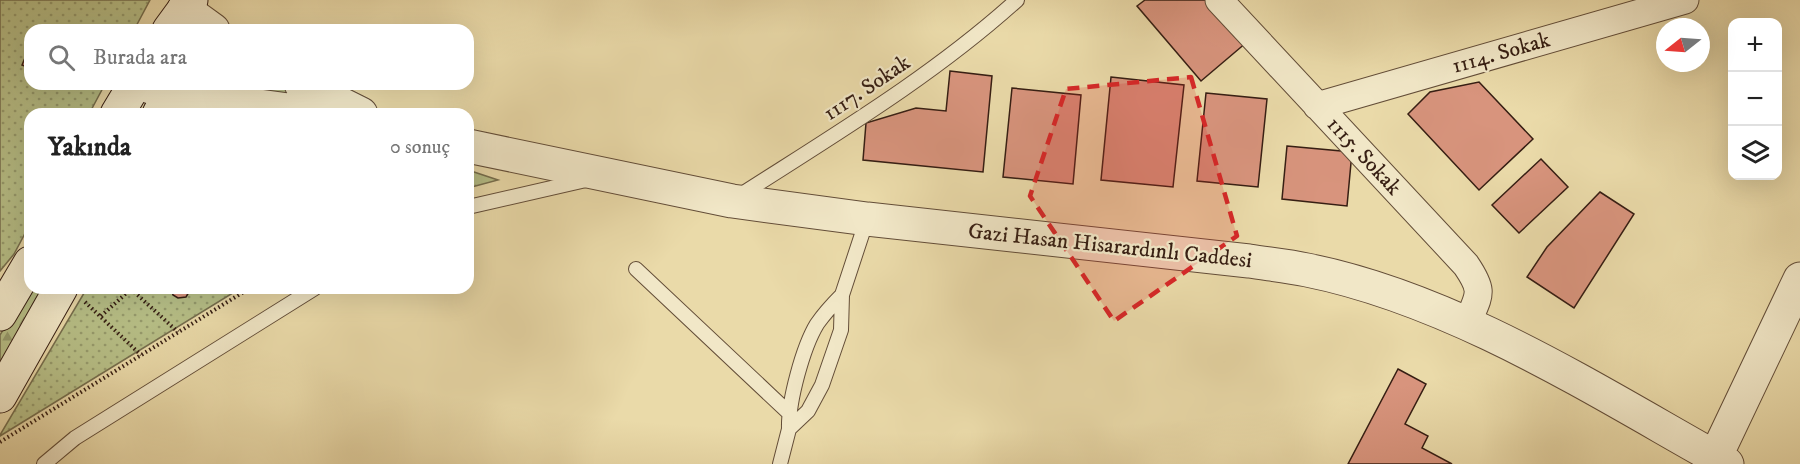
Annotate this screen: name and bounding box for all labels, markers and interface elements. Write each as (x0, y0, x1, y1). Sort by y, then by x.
north arrow (1656, 18, 1710, 72)
map controls (1728, 18, 1782, 180)
button: + (1728, 18, 1782, 72)
search box (24, 24, 474, 90)
street label: 1114. Sokak (1449, 26, 1553, 80)
icon: search (45, 41, 78, 74)
text: Burada ara (93, 44, 187, 71)
street label: 1117. Sokak (818, 49, 916, 127)
button: − (1728, 72, 1782, 126)
street label: 1115. Sokak (1321, 111, 1407, 201)
button: layers (1728, 126, 1782, 180)
text: Yakında (48, 131, 131, 164)
text: 0 sonuç (390, 135, 450, 160)
street label: Gazi Hasan Hisarardınlı Caddesi (967, 218, 1253, 274)

